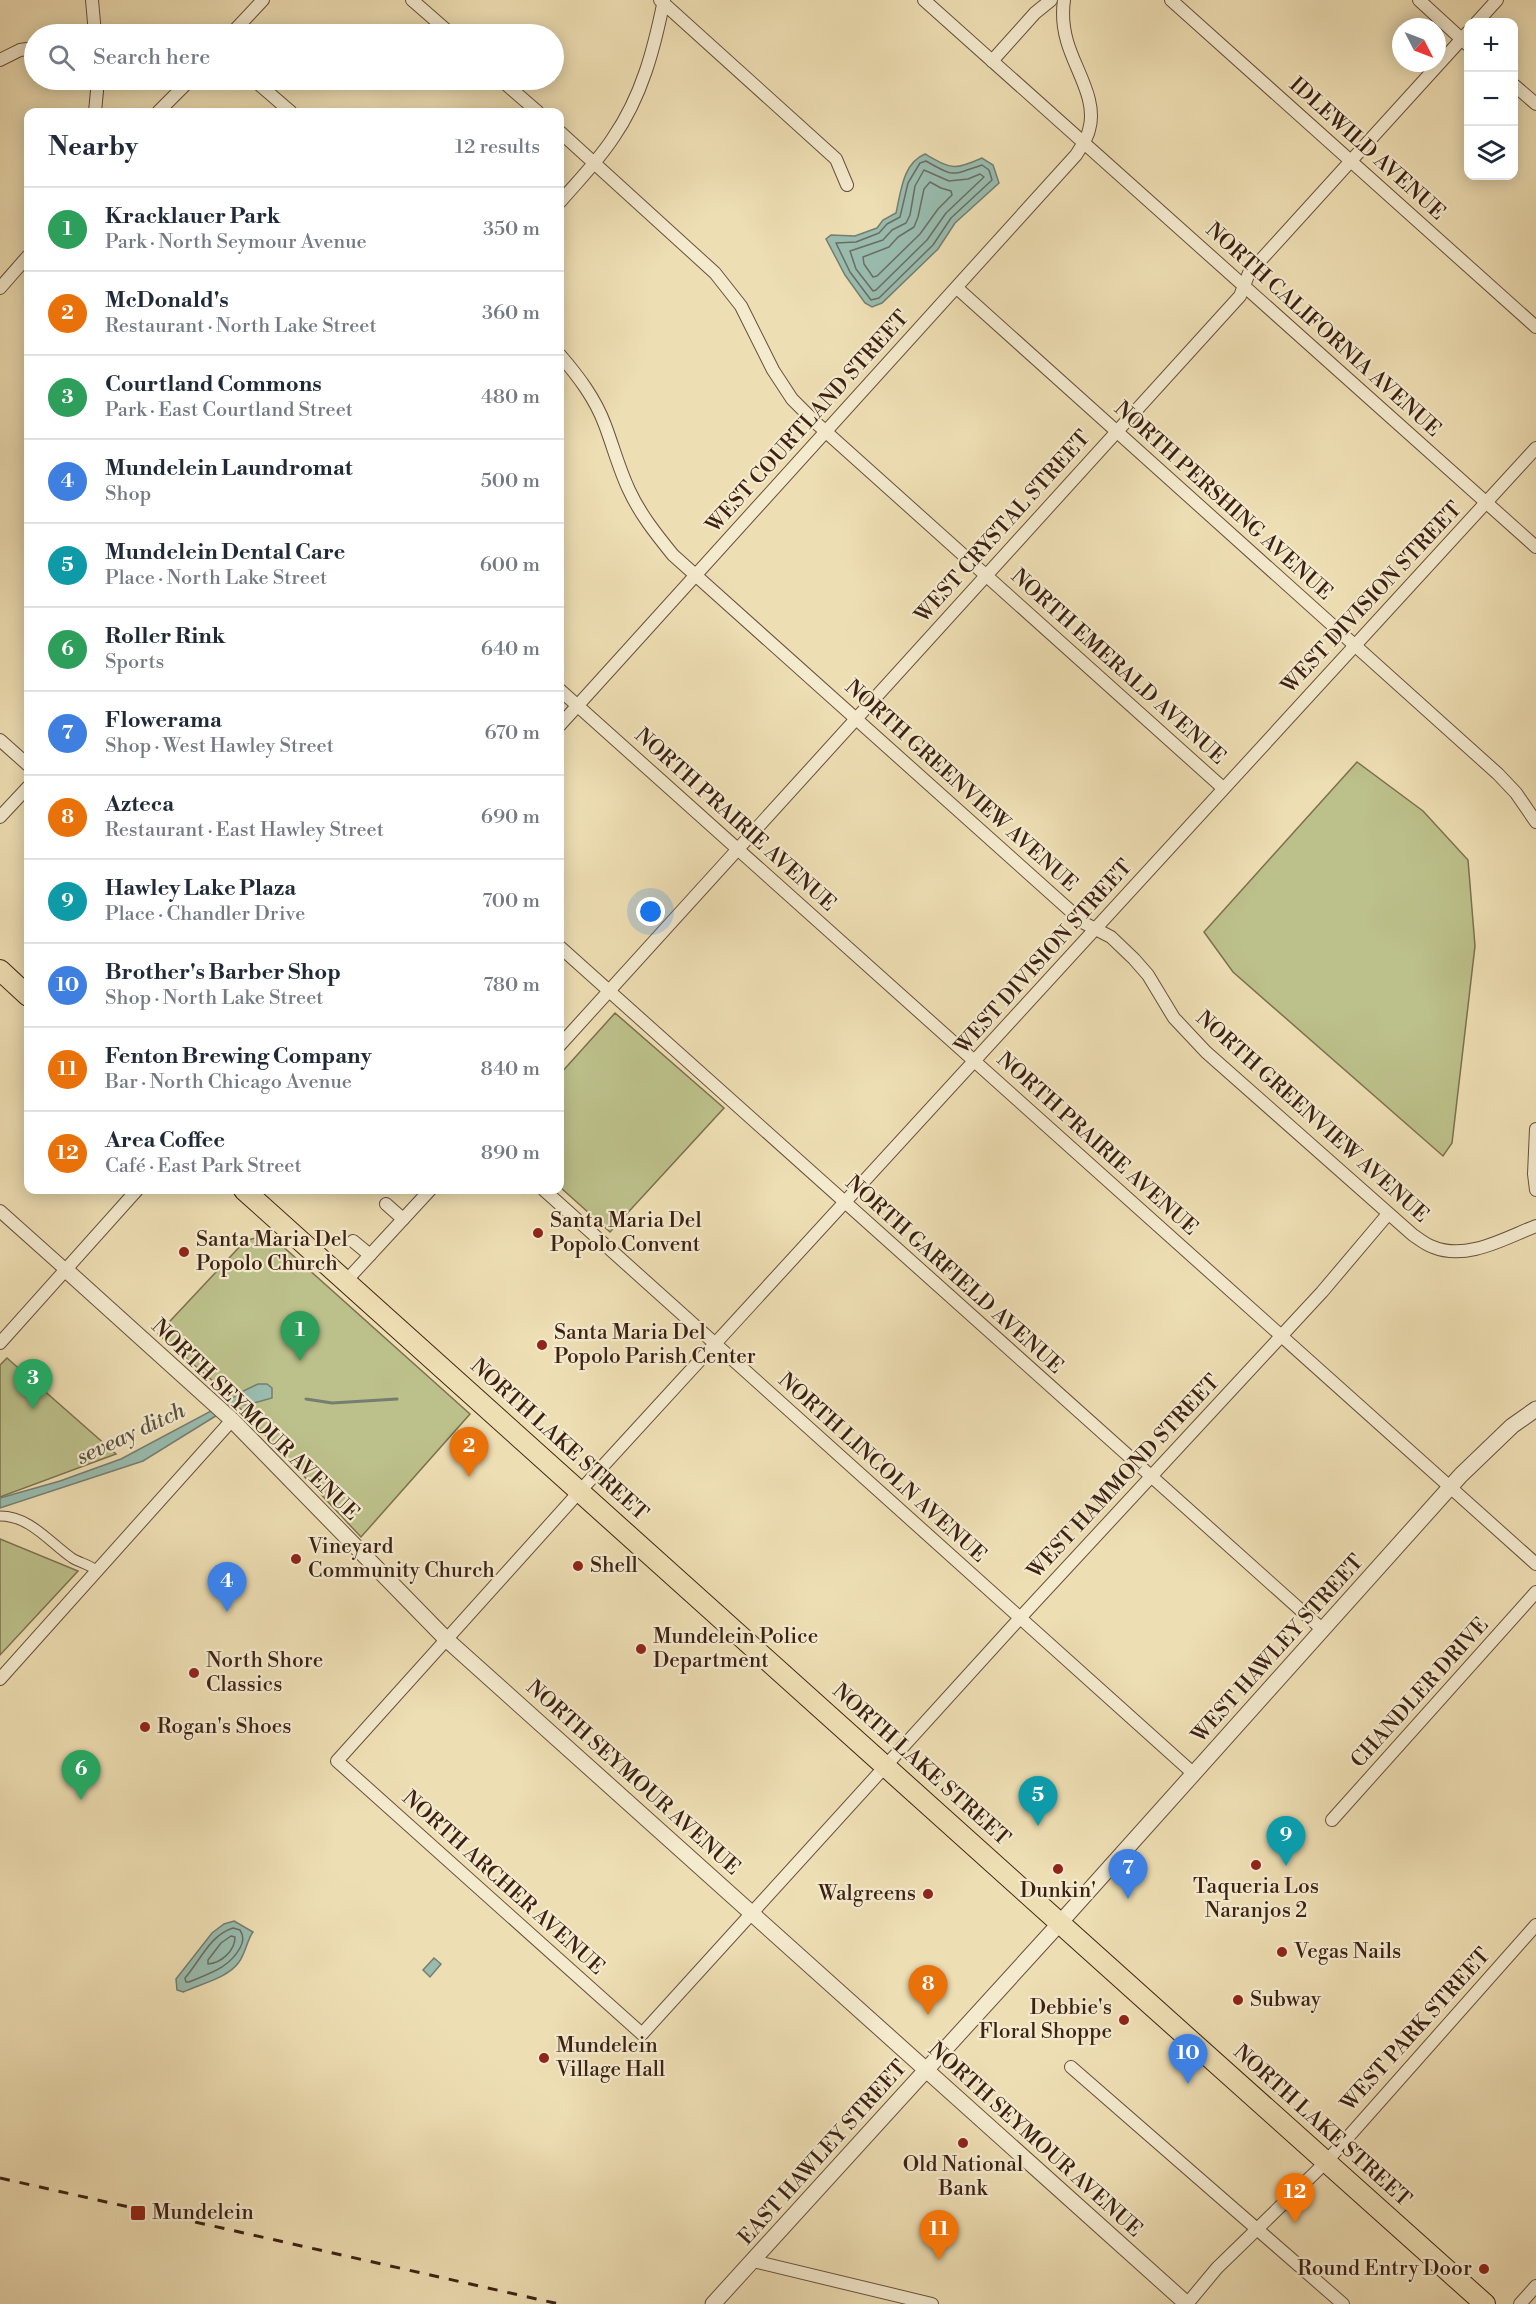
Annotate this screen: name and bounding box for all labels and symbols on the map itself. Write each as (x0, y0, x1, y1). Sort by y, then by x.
north arrow (1392, 18, 1446, 72)
street label: IDLEWILD AVENUE (1284, 72, 1450, 226)
street label: NORTH CALIFORNIA AVENUE (1200, 217, 1446, 443)
street label: WEST COURTLAND STREET (701, 305, 915, 539)
street label: NORTH PERSHING AVENUE (1109, 396, 1337, 606)
street label: WEST CRYSTAL STREET (909, 425, 1096, 629)
street label: WEST DIVISION STREET (1276, 497, 1468, 700)
street label: NORTH EMERALD AVENUE (1005, 564, 1231, 770)
street label: NORTH GREENVIEW AVENUE (839, 675, 1083, 897)
street label: NORTH PRAIRIE AVENUE (629, 723, 841, 917)
street label: WEST DIVISION STREET (949, 854, 1138, 1060)
your location (636, 897, 665, 926)
street label: NORTH GREENVIEW AVENUE (1190, 1006, 1434, 1228)
street label: NORTH PRAIRIE AVENUE (991, 1047, 1203, 1241)
street label: NORTH GARFIELD AVENUE (840, 1170, 1068, 1380)
place label: Santa Maria Del Popolo Convent (550, 1208, 702, 1258)
marker: Santa Maria Del Popolo Convent (531, 1226, 545, 1240)
place label: Santa Maria Del Popolo Church (196, 1227, 348, 1277)
marker: Santa Maria Del Popolo Church (177, 1245, 191, 1259)
pin: 1 (280, 1312, 320, 1361)
street label: NORTH SEYMOUR AVENUE (146, 1314, 364, 1526)
place label: Santa Maria Del Popolo Parish Center (554, 1320, 756, 1370)
marker: Santa Maria Del Popolo Parish Center (535, 1338, 549, 1352)
street label: NORTH LAKE STREET (465, 1353, 653, 1527)
pin: 3 (14, 1360, 52, 1409)
street label: NORTH LINCOLN AVENUE (773, 1368, 991, 1568)
street label: WEST HAMMOND STREET (1022, 1369, 1226, 1585)
water label: seveay ditch (72, 1397, 190, 1471)
pin: 2 (450, 1428, 488, 1477)
place label: Vineyard Community Church (307, 1534, 495, 1584)
street label: WEST HAWLEY STREET (1186, 1549, 1370, 1749)
marker: Vineyard Community Church (289, 1552, 303, 1566)
place label: Shell (590, 1553, 638, 1579)
marker: Shell (571, 1559, 585, 1573)
pin: 4 (208, 1562, 246, 1612)
street label: CHANDLER DRIVE (1346, 1612, 1494, 1774)
place label: Mundelein Police Department (653, 1624, 818, 1674)
marker: Mundelein Police Department (634, 1642, 648, 1656)
place label: North Shore Classics (206, 1648, 323, 1698)
marker: North Shore Classics (187, 1666, 201, 1680)
street label: NORTH SEYMOUR AVENUE (521, 1675, 745, 1881)
street label: NORTH LAKE STREET (827, 1678, 1015, 1852)
place label: Rogan's Shoes (157, 1714, 292, 1740)
marker: Rogan's Shoes (138, 1720, 152, 1734)
pin: 6 (62, 1750, 100, 1800)
pin: 5 (1018, 1776, 1058, 1826)
street label: NORTH ARCHER AVENUE (397, 1785, 609, 1981)
pin: 9 (1266, 1816, 1306, 1866)
pin: 7 (1108, 1850, 1148, 1899)
marker: Taqueria Los Naranjos 2 (1249, 1858, 1263, 1872)
marker: Dunkin' (1051, 1862, 1065, 1876)
place label: Taqueria Los Naranjos 2 (1193, 1874, 1319, 1924)
place label: Dunkin' (1020, 1878, 1096, 1904)
place label: Walgreens (817, 1881, 916, 1907)
marker: Walgreens (921, 1887, 935, 1901)
place label: Vegas Nails (1293, 1939, 1401, 1965)
street label: WEST PARK STREET (1335, 1943, 1496, 2118)
marker: Vegas Nails (1275, 1945, 1289, 1959)
pin: 8 (908, 1966, 948, 2015)
place label: Subway (1250, 1987, 1322, 2013)
marker: Subway (1231, 1993, 1245, 2007)
place label: Debbie's Floral Shoppe (979, 1995, 1112, 2045)
marker: Debbie's Floral Shoppe (1117, 2013, 1131, 2027)
place label: Mundelein Village Hall (555, 2033, 665, 2083)
pin: 10 (1168, 2034, 1208, 2084)
street label: NORTH SEYMOUR AVENUE (923, 2037, 1147, 2243)
street label: NORTH LAKE STREET (1228, 2039, 1416, 2213)
marker: Mundelein Village Hall (537, 2051, 551, 2065)
street label: EAST HAWLEY STREET (733, 2055, 913, 2251)
marker: Old National Bank (956, 2136, 970, 2150)
place label: Old National Bank (903, 2152, 1023, 2202)
pin: 12 (1276, 2174, 1314, 2223)
place label: Mundelein (152, 2200, 254, 2226)
marker: Mundelein (129, 2204, 147, 2222)
pin: 11 (920, 2210, 958, 2260)
place label: Round Entry Door (1297, 2256, 1472, 2282)
marker: Round Entry Door (1477, 2262, 1491, 2276)

